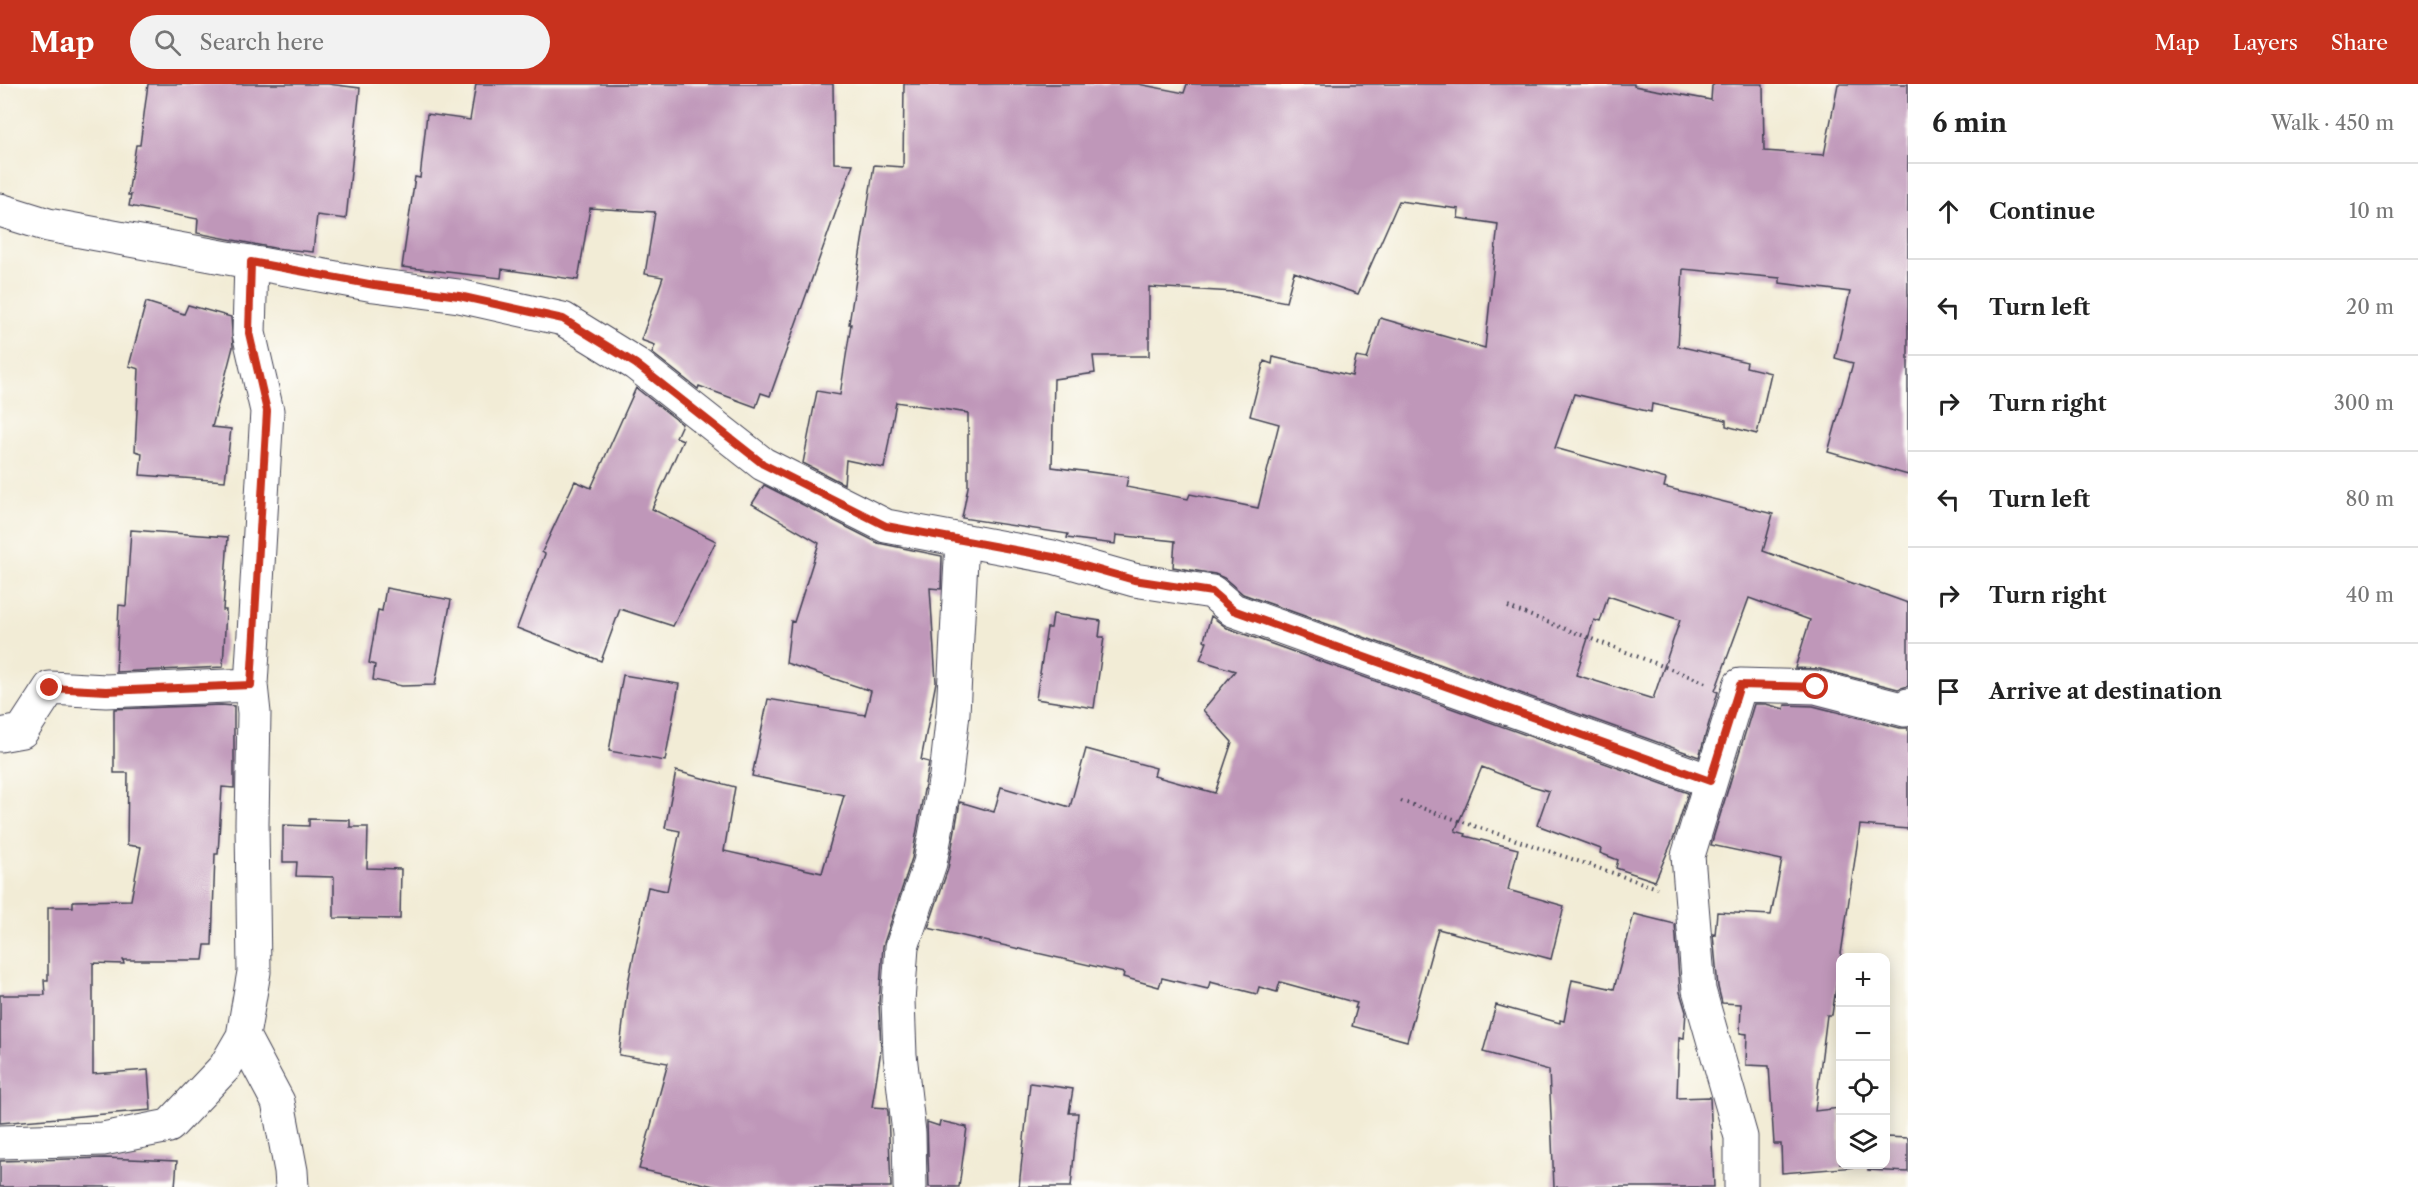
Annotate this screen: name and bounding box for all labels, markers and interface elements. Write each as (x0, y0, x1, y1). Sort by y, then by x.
search box (130, 15, 550, 69)
text: Map (30, 25, 94, 59)
icon: search (151, 26, 184, 59)
text: Search here (199, 29, 324, 56)
text: Map (2155, 30, 2200, 55)
text: Layers (2233, 30, 2298, 55)
text: Share (2331, 30, 2388, 55)
text: 6 min (1932, 107, 2007, 139)
text: Walk · 450 m (2271, 111, 2394, 135)
icon: ahead (1932, 195, 1965, 228)
text: Continue (1989, 198, 2095, 225)
text: 10 m (2349, 199, 2394, 223)
icon: left (1932, 291, 1965, 324)
text: Turn left (1989, 294, 2090, 321)
text: 20 m (2346, 295, 2394, 319)
icon: right (1932, 387, 1965, 420)
text: Turn right (1989, 390, 2107, 417)
text: 300 m (2334, 391, 2394, 415)
icon: left (1932, 483, 1965, 516)
text: Turn left (1989, 486, 2090, 513)
text: 80 m (2346, 487, 2394, 511)
icon: right (1932, 579, 1965, 612)
text: Turn right (1989, 582, 2107, 609)
text: 40 m (2346, 583, 2394, 607)
route start (1802, 673, 1828, 699)
route end (36, 674, 62, 700)
icon: arrive (1932, 675, 1965, 708)
text: Arrive at destination (1989, 678, 2222, 705)
map controls (1836, 953, 1890, 1169)
button: + (1836, 953, 1890, 1007)
button: − (1836, 1007, 1890, 1061)
button: locate (1836, 1061, 1890, 1115)
button: layers (1836, 1115, 1890, 1169)

